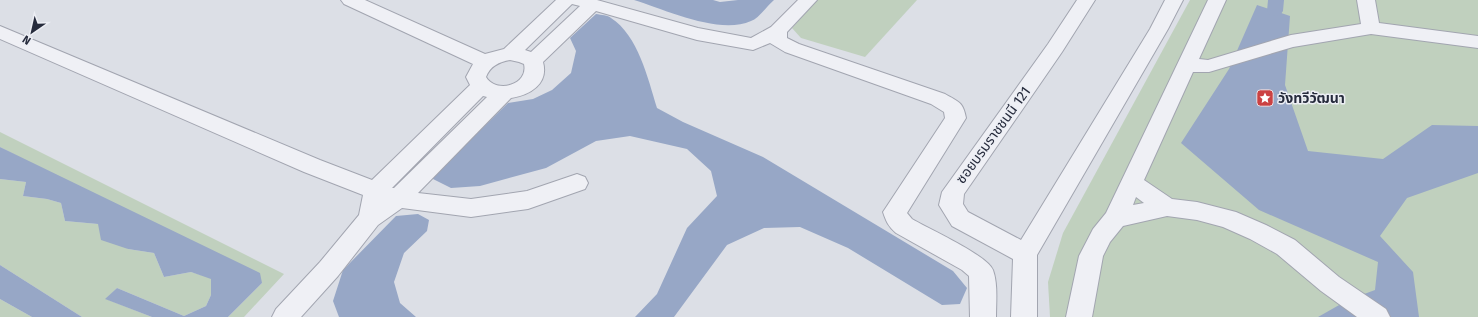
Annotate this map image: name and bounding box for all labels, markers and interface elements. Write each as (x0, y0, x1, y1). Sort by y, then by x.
north arrow (12, 12, 52, 52)
text: N (20, 32, 33, 47)
street label: ซอยบรมราชชนนี 121 (953, 84, 1034, 187)
place icon: วังทวีวัฒนา (1255, 88, 1275, 108)
place label: วังทวีวัฒนา (1278, 90, 1345, 107)

